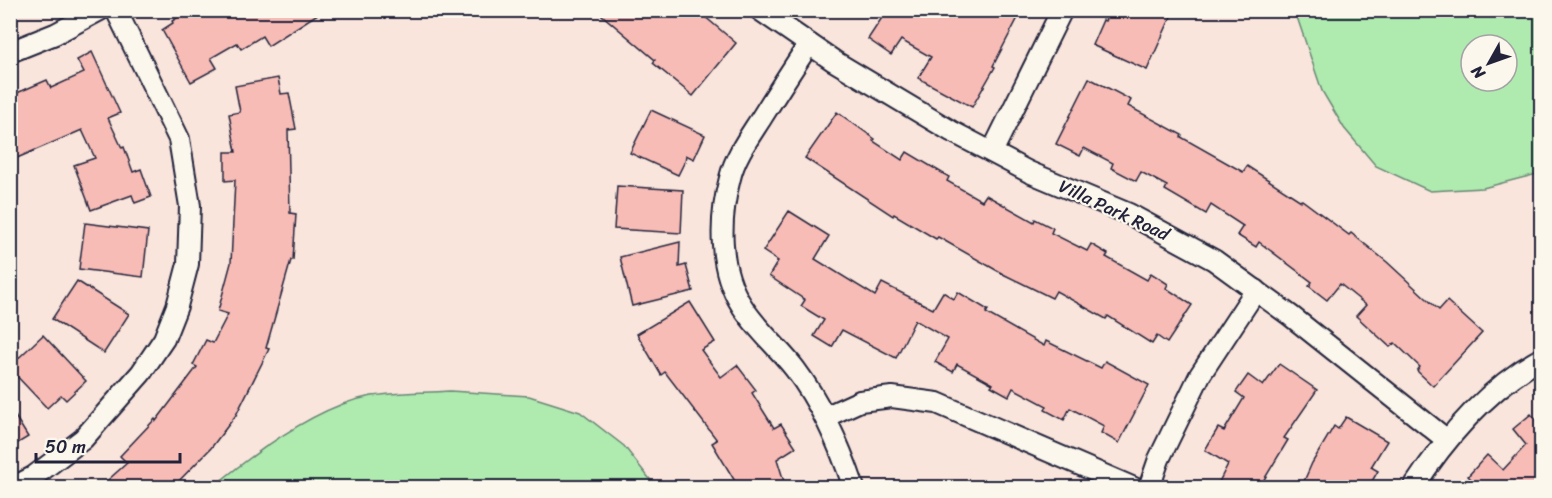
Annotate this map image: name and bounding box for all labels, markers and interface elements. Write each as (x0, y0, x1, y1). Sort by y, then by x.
north arrow (1459, 33, 1519, 93)
text: N (1463, 58, 1493, 87)
street label: Villa Park Road (1053, 170, 1176, 250)
scale bar (36, 426, 180, 464)
text: 50 m (45, 431, 86, 463)

